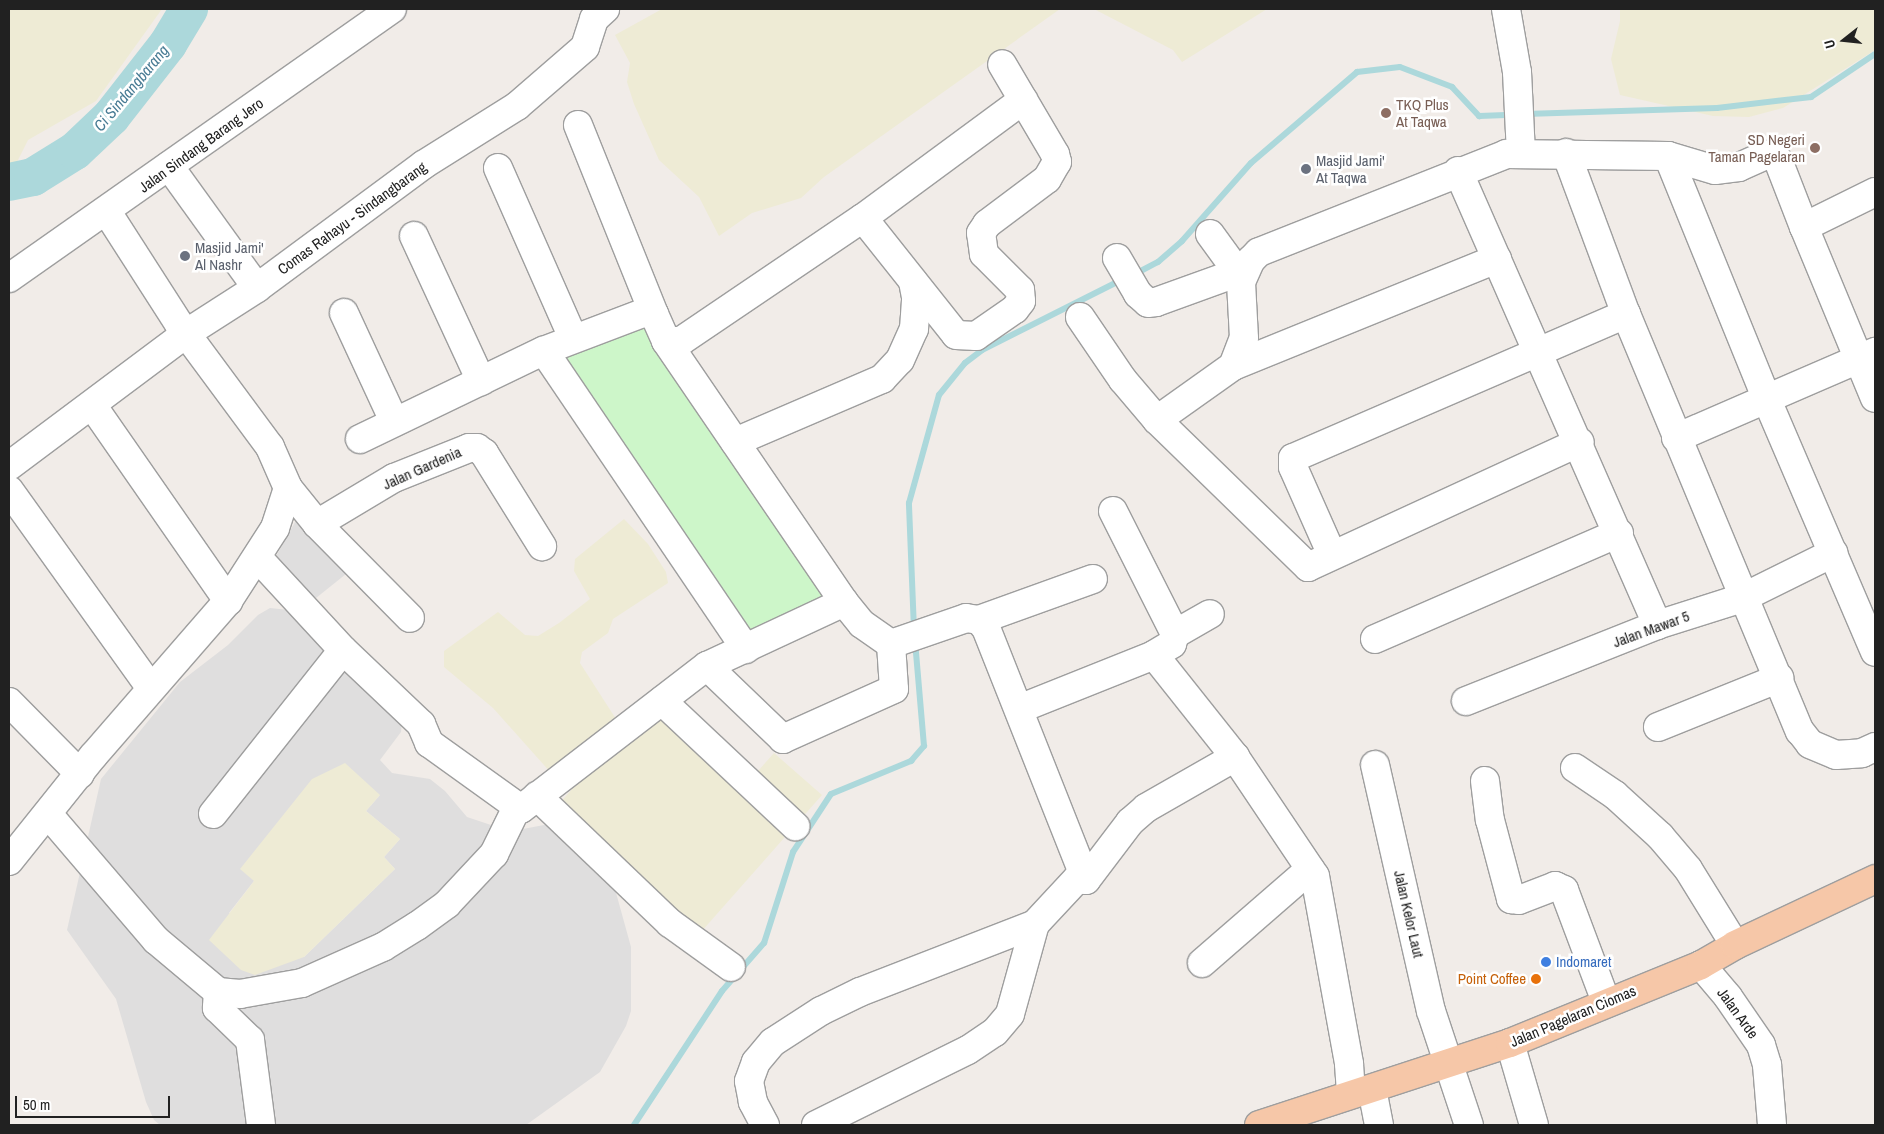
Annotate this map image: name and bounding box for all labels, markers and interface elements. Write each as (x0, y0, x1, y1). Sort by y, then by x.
north arrow (1819, 15, 1869, 65)
text: U (1820, 38, 1839, 51)
water label: Ci Sindangbarang (89, 41, 173, 135)
street label: Jalan Sindang Barang Jero (135, 94, 267, 196)
place label: TKQ Plus At Taqwa (1396, 95, 1449, 130)
marker: TKQ Plus At Taqwa (1380, 107, 1392, 119)
place label: SD Negeri Taman Pagelaran (1708, 130, 1805, 165)
marker: SD Negeri Taman Pagelaran (1809, 142, 1821, 154)
place label: Masjid Jami' At Taqwa (1316, 151, 1385, 186)
street label: Comas Rahayu - Sindangbarang (274, 158, 430, 278)
marker: Masjid Jami' At Taqwa (1300, 163, 1312, 175)
place label: Masjid Jami' Al Nashr (195, 238, 264, 273)
marker: Masjid Jami' Al Nashr (179, 250, 191, 262)
street label: Jalan Gardenia (380, 443, 464, 493)
street label: Jalan Mawar 5 (1610, 607, 1692, 651)
street label: Jalan Kelor Laut (1390, 869, 1428, 959)
place label: Indomaret (1556, 953, 1611, 971)
marker: Indomaret (1540, 956, 1552, 968)
place label: Point Coffee (1458, 970, 1526, 988)
marker: Point Coffee (1530, 973, 1542, 985)
street label: Jalan Pagelaran Ciomas (1507, 981, 1639, 1051)
street label: Jalan Arde (1713, 984, 1763, 1042)
scale bar (18, 1086, 172, 1118)
text: 50 m (23, 1094, 50, 1115)

